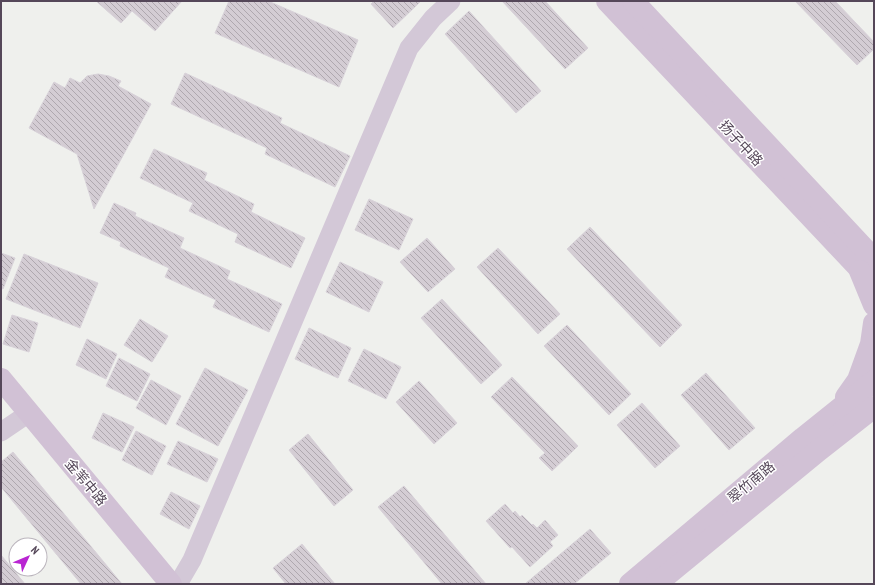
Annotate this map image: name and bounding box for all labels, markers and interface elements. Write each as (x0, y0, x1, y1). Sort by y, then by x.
street label: 扬子中路 (715, 116, 767, 170)
street label: 金苇中路 (61, 455, 111, 509)
street label: 翠竹南路 (724, 457, 778, 507)
north arrow (8, 537, 48, 577)
text: N (28, 543, 42, 557)

